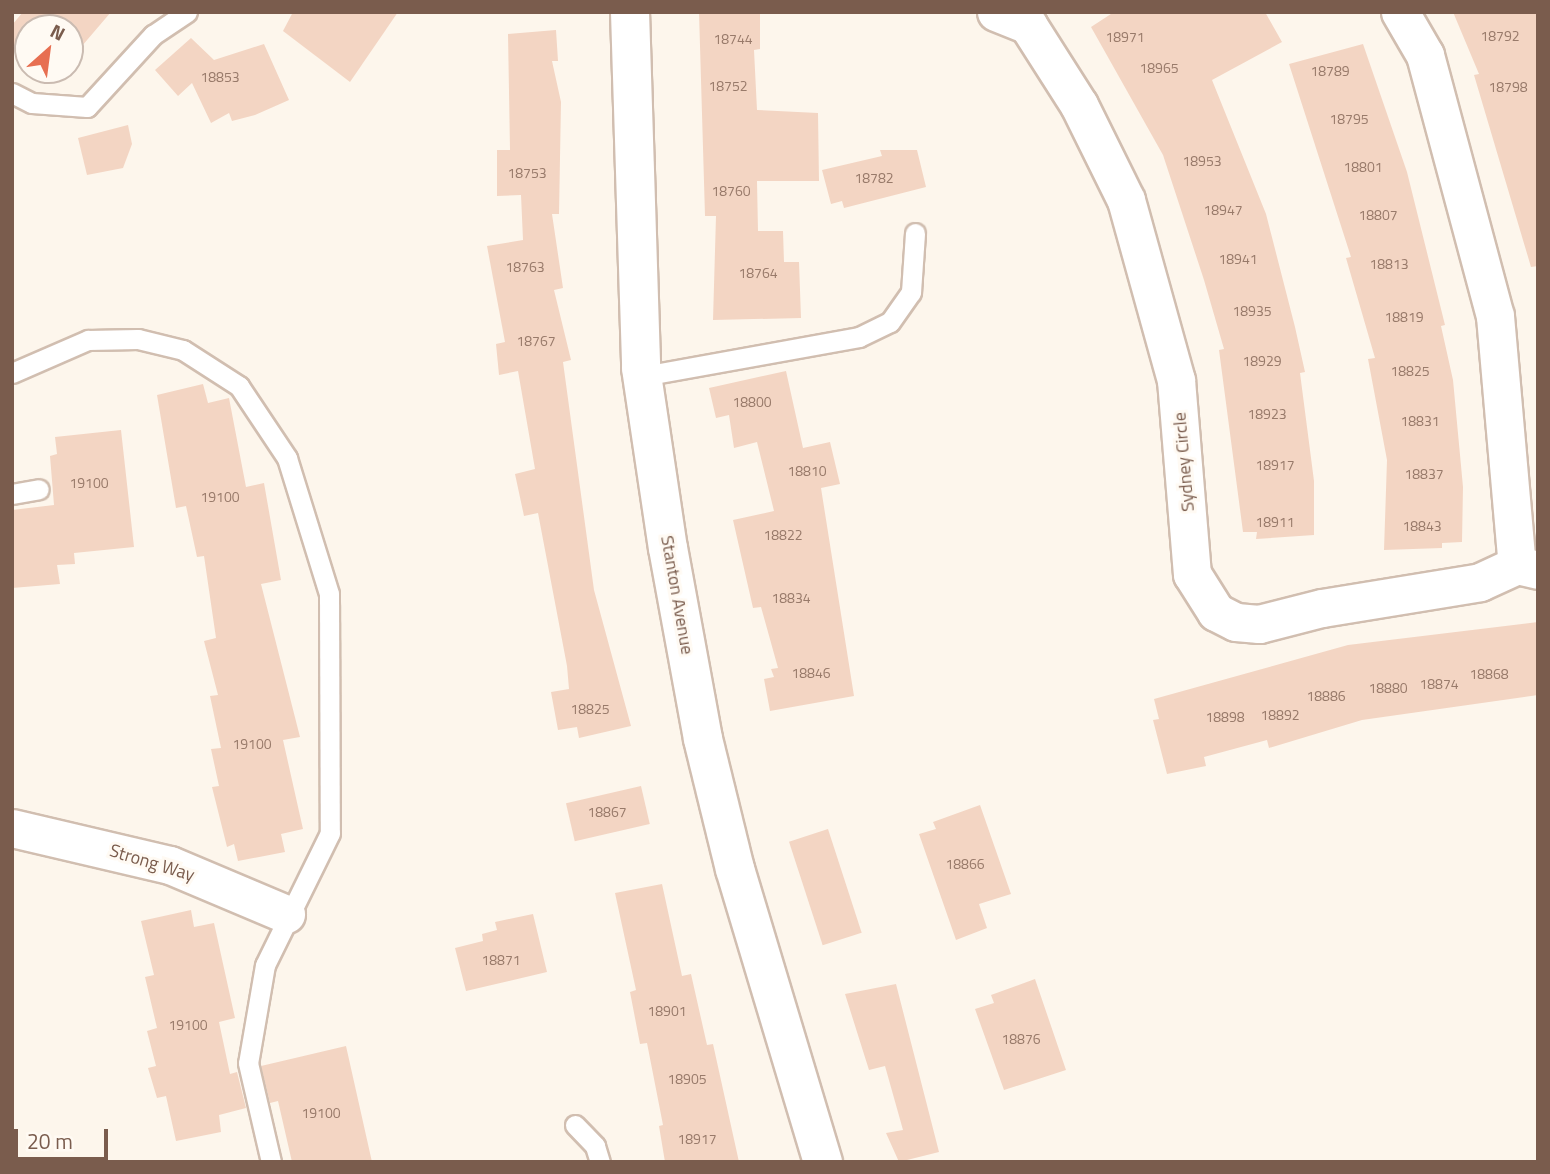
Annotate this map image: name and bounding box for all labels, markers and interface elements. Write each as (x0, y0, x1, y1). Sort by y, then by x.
north arrow (14, 14, 84, 84)
text: N (46, 16, 71, 48)
house number: 18792 (1480, 28, 1520, 44)
house number: 18971 (1105, 29, 1145, 45)
house number: 18744 (713, 31, 753, 47)
house number: 18965 (1139, 60, 1179, 76)
house number: 18789 (1310, 63, 1350, 79)
house number: 18853 (200, 69, 240, 85)
house number: 18752 (708, 78, 748, 94)
house number: 18798 (1488, 79, 1528, 95)
house number: 18795 (1329, 111, 1369, 127)
house number: 18953 (1182, 153, 1222, 169)
house number: 18801 (1343, 159, 1383, 175)
house number: 18753 (507, 165, 547, 181)
house number: 18782 (854, 170, 894, 186)
house number: 18760 (711, 183, 751, 199)
house number: 18947 (1203, 202, 1243, 218)
house number: 18807 (1358, 207, 1398, 223)
house number: 18941 (1218, 251, 1258, 267)
house number: 18813 (1369, 256, 1409, 272)
house number: 18763 (505, 259, 545, 275)
house number: 18764 (738, 265, 778, 281)
house number: 18935 (1232, 303, 1272, 319)
house number: 18819 (1384, 309, 1424, 325)
house number: 18767 (516, 333, 556, 349)
house number: 18929 (1242, 353, 1282, 369)
house number: 18825 (1390, 363, 1430, 379)
house number: 18800 (732, 394, 772, 410)
house number: 18923 (1247, 406, 1287, 422)
street label: Sydney Circle (1169, 411, 1199, 513)
house number: 18831 (1400, 413, 1440, 429)
house number: 18917 (1255, 457, 1295, 473)
house number: 18810 (787, 463, 827, 479)
house number: 18837 (1404, 466, 1444, 482)
house number: 19100 (69, 475, 109, 491)
house number: 19100 (200, 489, 240, 505)
house number: 18911 (1255, 514, 1295, 530)
house number: 18843 (1402, 518, 1442, 534)
house number: 18822 (763, 527, 803, 543)
street label: Stanton Avenue (656, 534, 698, 656)
house number: 18834 (771, 590, 811, 606)
house number: 18846 (791, 665, 831, 681)
house number: 18868 (1469, 666, 1509, 682)
house number: 18874 (1419, 676, 1459, 692)
house number: 18880 (1368, 680, 1408, 696)
house number: 18886 (1306, 688, 1346, 704)
house number: 18825 (570, 701, 610, 717)
house number: 18892 (1260, 707, 1300, 723)
house number: 18898 (1205, 709, 1245, 725)
house number: 19100 (232, 736, 272, 752)
house number: 18867 (587, 804, 627, 820)
street label: Strong Way (107, 840, 197, 886)
house number: 18866 (945, 856, 985, 872)
house number: 18871 (481, 952, 521, 968)
house number: 18901 (647, 1003, 687, 1019)
house number: 19100 (168, 1017, 208, 1033)
house number: 18876 (1001, 1031, 1041, 1047)
house number: 18905 (667, 1071, 707, 1087)
house number: 19100 (301, 1105, 341, 1121)
scale bar (18, 1114, 112, 1158)
text: 20 m (27, 1125, 73, 1157)
house number: 18917 (677, 1131, 717, 1147)

